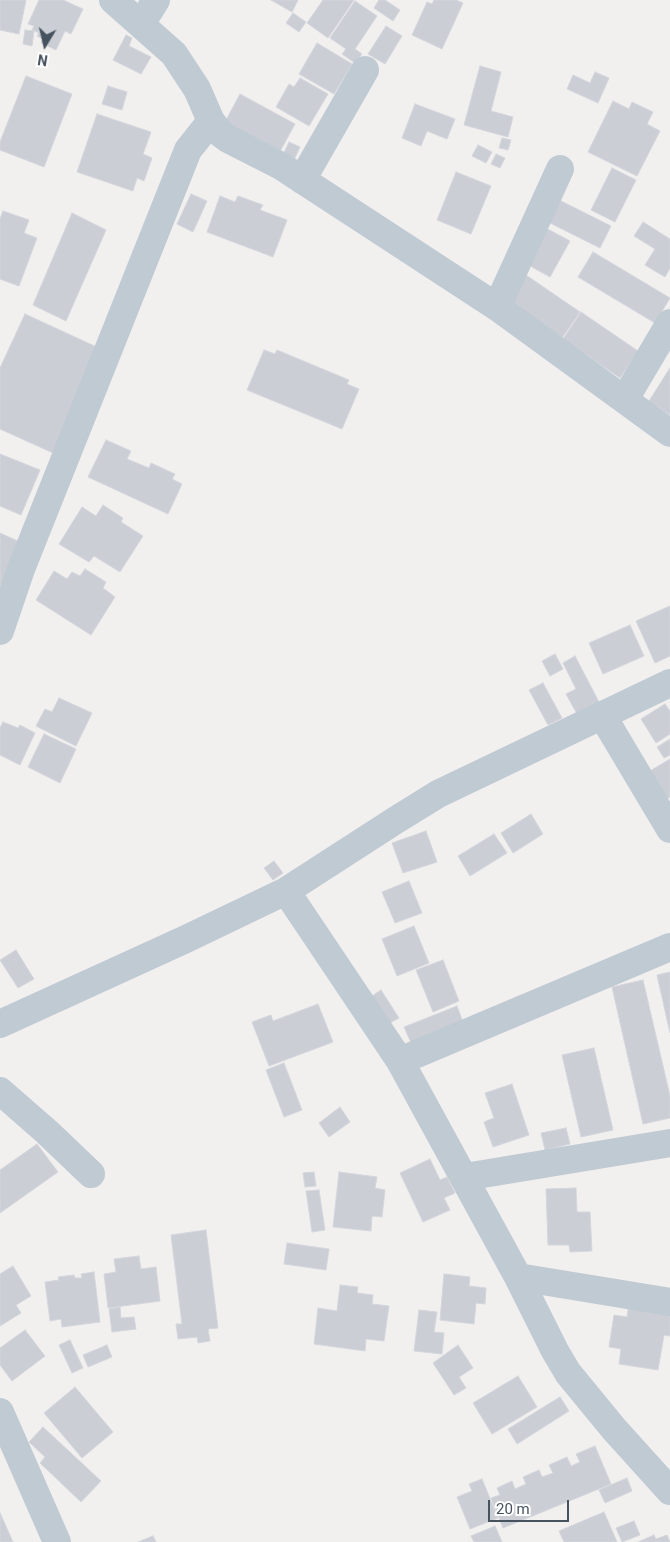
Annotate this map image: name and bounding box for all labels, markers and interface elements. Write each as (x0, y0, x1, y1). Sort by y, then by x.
north arrow (20, 20, 70, 70)
text: N (37, 51, 49, 68)
scale bar (490, 1490, 571, 1522)
text: 20 m (496, 1500, 530, 1518)

